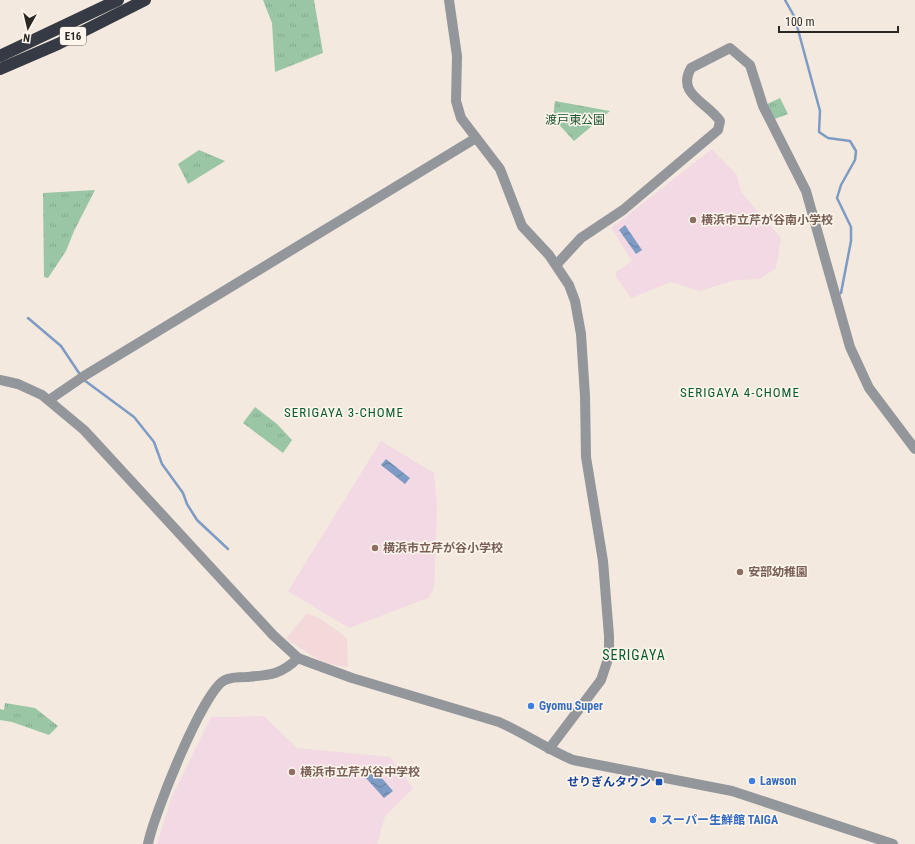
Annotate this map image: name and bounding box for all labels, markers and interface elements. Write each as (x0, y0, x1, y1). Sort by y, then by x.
north arrow (8, 8, 48, 48)
scale bar (779, 8, 898, 34)
text: 100 m (785, 15, 815, 29)
road number: E16 (60, 27, 86, 45)
text: N (22, 30, 31, 44)
park label: 渡戸東公園 (545, 113, 605, 127)
place label: 横浜市立芹が谷南小学校 (701, 213, 833, 227)
marker: 横浜市立芹が谷南小学校 (688, 215, 698, 225)
district label: SERIGAYA 4-CHOME (680, 385, 800, 400)
district label: SERIGAYA 3-CHOME (284, 405, 404, 420)
place label: 横浜市立芹が谷小学校 (383, 541, 503, 555)
marker: 横浜市立芹が谷小学校 (370, 543, 380, 553)
place label: 安部幼稚園 (748, 565, 808, 579)
marker: 安部幼稚園 (735, 567, 745, 577)
district label: SERIGAYA (602, 647, 666, 663)
place label: Gyomu Super (539, 699, 603, 713)
marker: Gyomu Super (526, 701, 536, 711)
place label: 横浜市立芹が谷中学校 (300, 765, 420, 779)
marker: 横浜市立芹が谷中学校 (287, 767, 297, 777)
place label: Lawson (760, 774, 796, 788)
place label: せりぎんタウン (567, 775, 651, 789)
marker: Lawson (747, 776, 757, 786)
marker: せりぎんタウン (654, 777, 664, 787)
place label: スーパー生鮮館 TAIGA (661, 813, 779, 827)
marker: スーパー生鮮館 TAIGA (648, 815, 658, 825)

